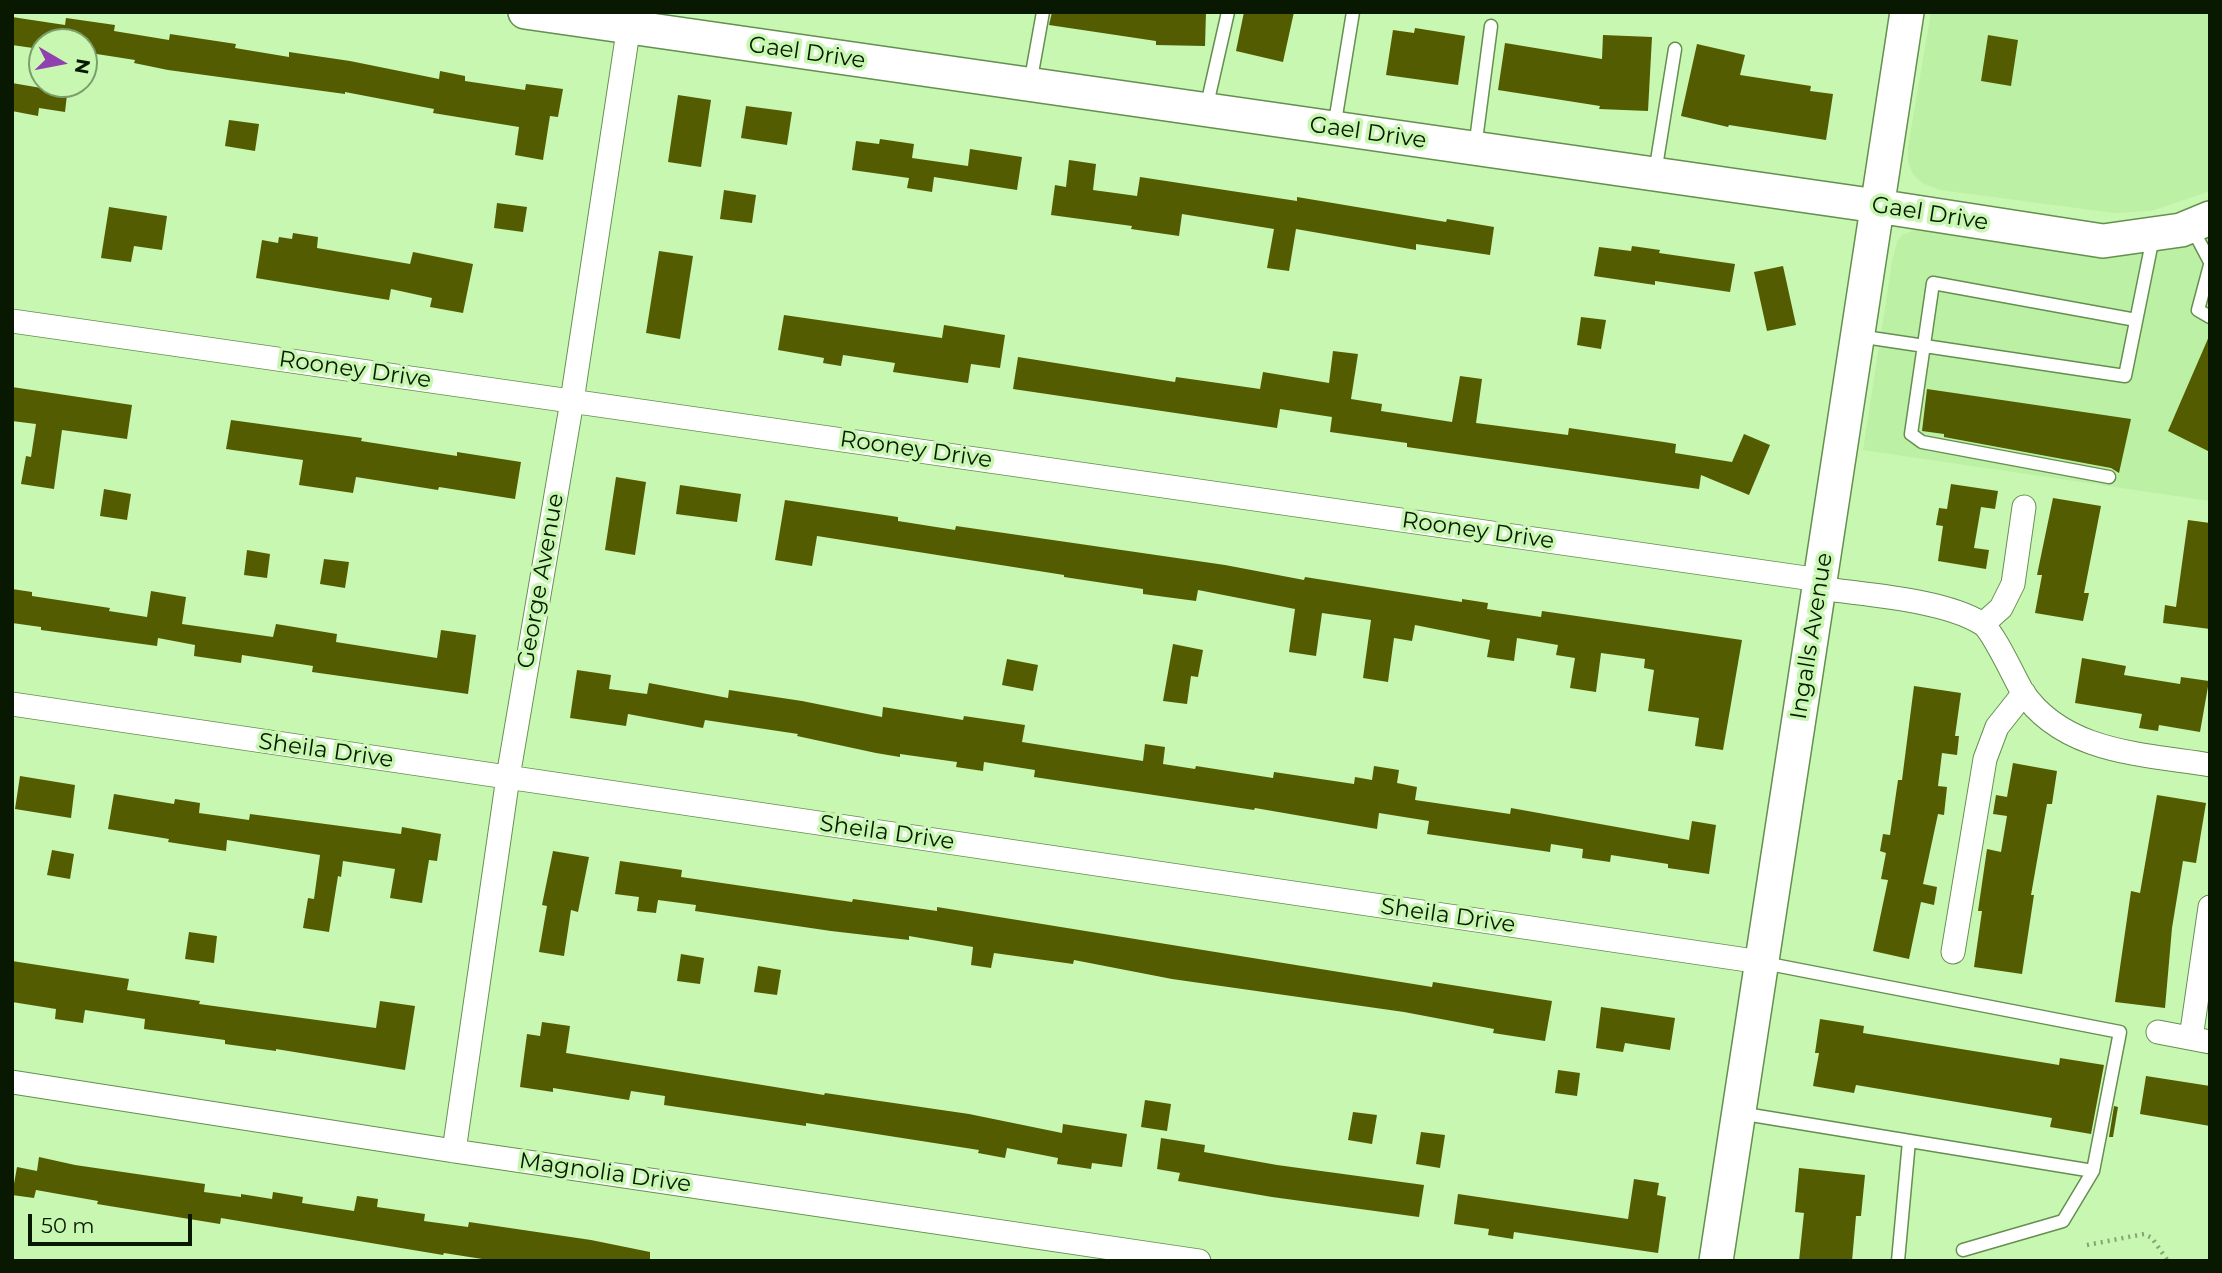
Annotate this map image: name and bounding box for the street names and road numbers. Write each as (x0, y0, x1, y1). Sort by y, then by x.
street label: Gael Drive (747, 31, 867, 75)
street label: Gael Drive (1308, 111, 1428, 155)
street label: Gael Drive (1870, 191, 1990, 237)
street label: Rooney Drive (277, 346, 433, 394)
street label: Rooney Drive (838, 426, 994, 474)
street label: George Avenue (512, 491, 570, 671)
street label: Rooney Drive (1400, 507, 1556, 555)
street label: Ingalls Avenue (1785, 551, 1839, 721)
street label: Sheila Drive (257, 728, 395, 774)
street label: Sheila Drive (818, 810, 956, 856)
street label: Sheila Drive (1379, 893, 1517, 939)
street label: Magnolia Drive (517, 1147, 693, 1199)

